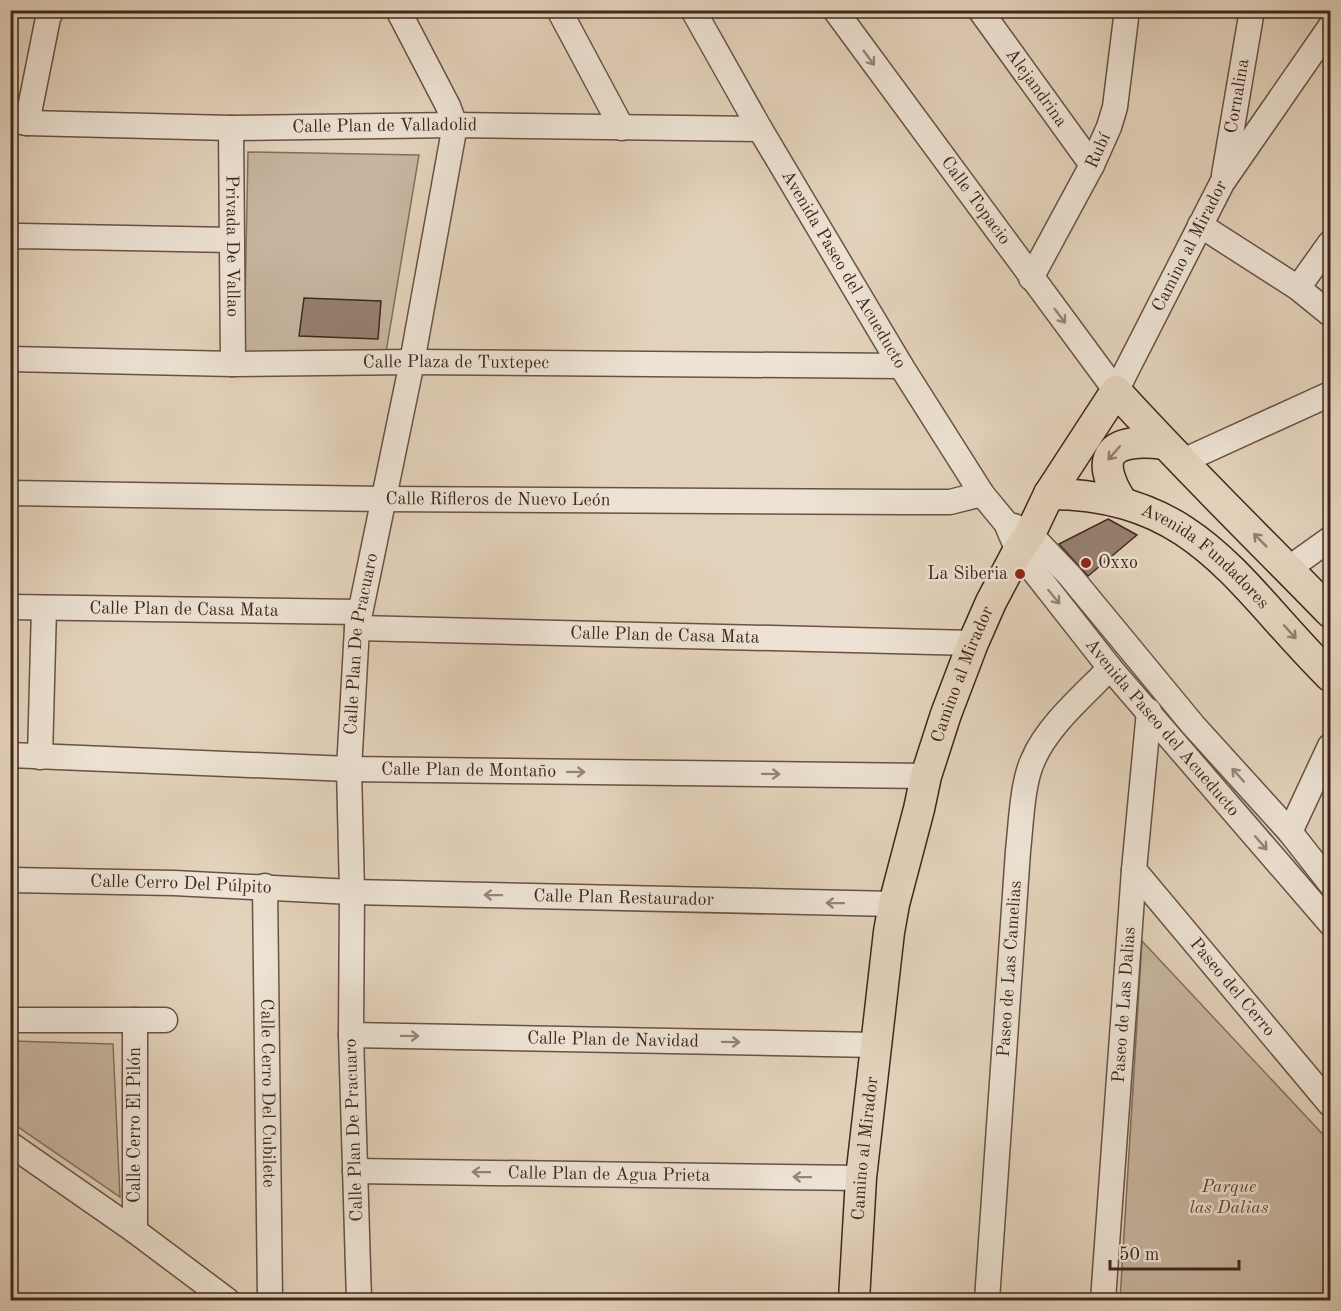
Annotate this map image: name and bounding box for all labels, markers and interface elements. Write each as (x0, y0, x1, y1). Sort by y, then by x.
street label: Alejandrina (1002, 45, 1070, 130)
one-way arrow (863, 49, 875, 65)
street label: Cornalina (1222, 57, 1253, 135)
street label: Calle Plan de Valladolid (292, 116, 477, 136)
street label: Rubí (1083, 130, 1114, 171)
street label: Calle Topacio (937, 153, 1014, 248)
street label: Avenida Paseo del Acueducto (778, 167, 909, 372)
street label: Privada De Vallao (222, 175, 242, 317)
street label: Camino al Mirador (1149, 177, 1231, 315)
one-way arrow (1053, 308, 1066, 324)
street label: Calle Plaza de Tuxtepec (363, 353, 549, 372)
one-way arrow (1108, 445, 1122, 461)
street label: Calle Rifleros de Nuevo León (385, 490, 611, 509)
street label: Avenida Fundadores (1138, 501, 1272, 613)
one-way arrow (1252, 533, 1267, 548)
street label: Calle Plan De Pracuaro (342, 551, 381, 735)
place label: Oxxo (1098, 554, 1138, 572)
marker: Oxxo (1079, 556, 1093, 570)
place label: La Siberia (927, 565, 1008, 583)
marker: La Siberia (1013, 567, 1027, 581)
one-way arrow (1048, 589, 1061, 605)
street label: Calle Plan de Casa Mata (89, 599, 279, 620)
street label: Camino al Mirador (928, 603, 997, 745)
street label: Calle Plan de Casa Mata (570, 624, 760, 647)
one-way arrow (1283, 624, 1297, 639)
street label: Avenida Paseo del Acueducto (1082, 635, 1243, 820)
street label: Calle Plan de Montaño (381, 760, 556, 781)
one-way arrow (565, 766, 585, 778)
one-way arrow (760, 768, 780, 780)
one-way arrow (1231, 768, 1245, 783)
one-way arrow (1254, 835, 1268, 850)
street label: Calle Cerro Del Púlpito (90, 872, 272, 897)
street label: Paseo de Las Camelias (995, 880, 1025, 1058)
street label: Calle Plan Restaurador (533, 887, 715, 909)
one-way arrow (484, 889, 504, 901)
one-way arrow (826, 897, 846, 909)
street label: Paseo de Las Dalias (1110, 926, 1139, 1083)
street label: Paseo del Cerro (1186, 935, 1278, 1040)
street label: Calle Cerro Del Cubilete (257, 998, 278, 1188)
street label: Calle Plan de Navidad (527, 1029, 699, 1051)
one-way arrow (399, 1030, 419, 1042)
one-way arrow (720, 1036, 740, 1048)
street label: Calle Plan De Pracuaro (342, 1038, 366, 1222)
street label: Calle Cerro El Pilón (126, 1047, 144, 1203)
street label: Camino al Mirador (850, 1075, 882, 1221)
street label: Calle Plan de Agua Prieta (508, 1164, 711, 1185)
one-way arrow (472, 1167, 492, 1178)
one-way arrow (793, 1171, 813, 1183)
park label: Parque las Dalias (1189, 1178, 1269, 1217)
scale bar (1110, 1233, 1239, 1271)
text: 50 m (1119, 1246, 1159, 1264)

